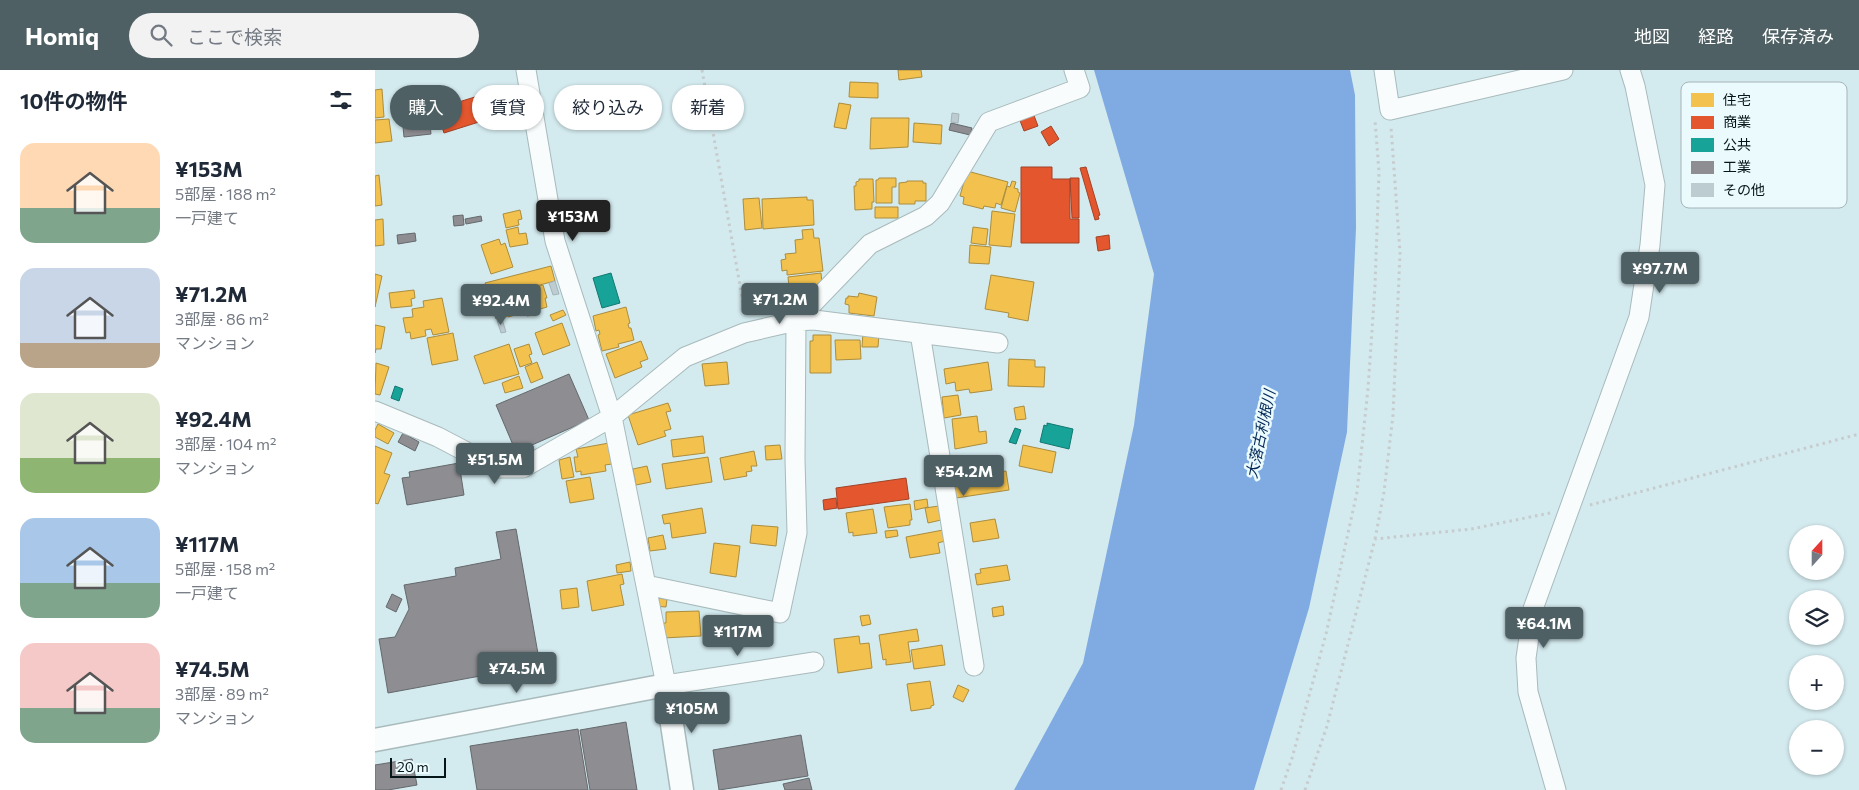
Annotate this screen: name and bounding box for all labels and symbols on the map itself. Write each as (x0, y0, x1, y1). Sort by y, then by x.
legend (1681, 82, 1847, 208)
text: 住宅 (1723, 91, 1751, 108)
text: 商業 (1723, 113, 1751, 130)
text: 公共 (1723, 136, 1751, 153)
text: 工業 (1723, 158, 1751, 175)
text: その他 (1723, 181, 1765, 198)
pin: ¥153M (538, 200, 608, 242)
pin: ¥97.7M (1619, 252, 1701, 294)
pin: ¥71.2M (739, 282, 821, 325)
pin: ¥92.4M (460, 284, 542, 326)
water label: 大落古利根川 (1242, 386, 1279, 480)
pin: ¥51.5M (454, 442, 536, 485)
pin: ¥54.2M (923, 454, 1005, 497)
north arrow (1789, 525, 1844, 580)
pin: ¥64.1M (1503, 606, 1585, 649)
pin: ¥117M (703, 614, 773, 657)
pin: ¥74.5M (476, 652, 558, 694)
pin: ¥105M (657, 692, 727, 734)
scale bar (390, 755, 446, 778)

